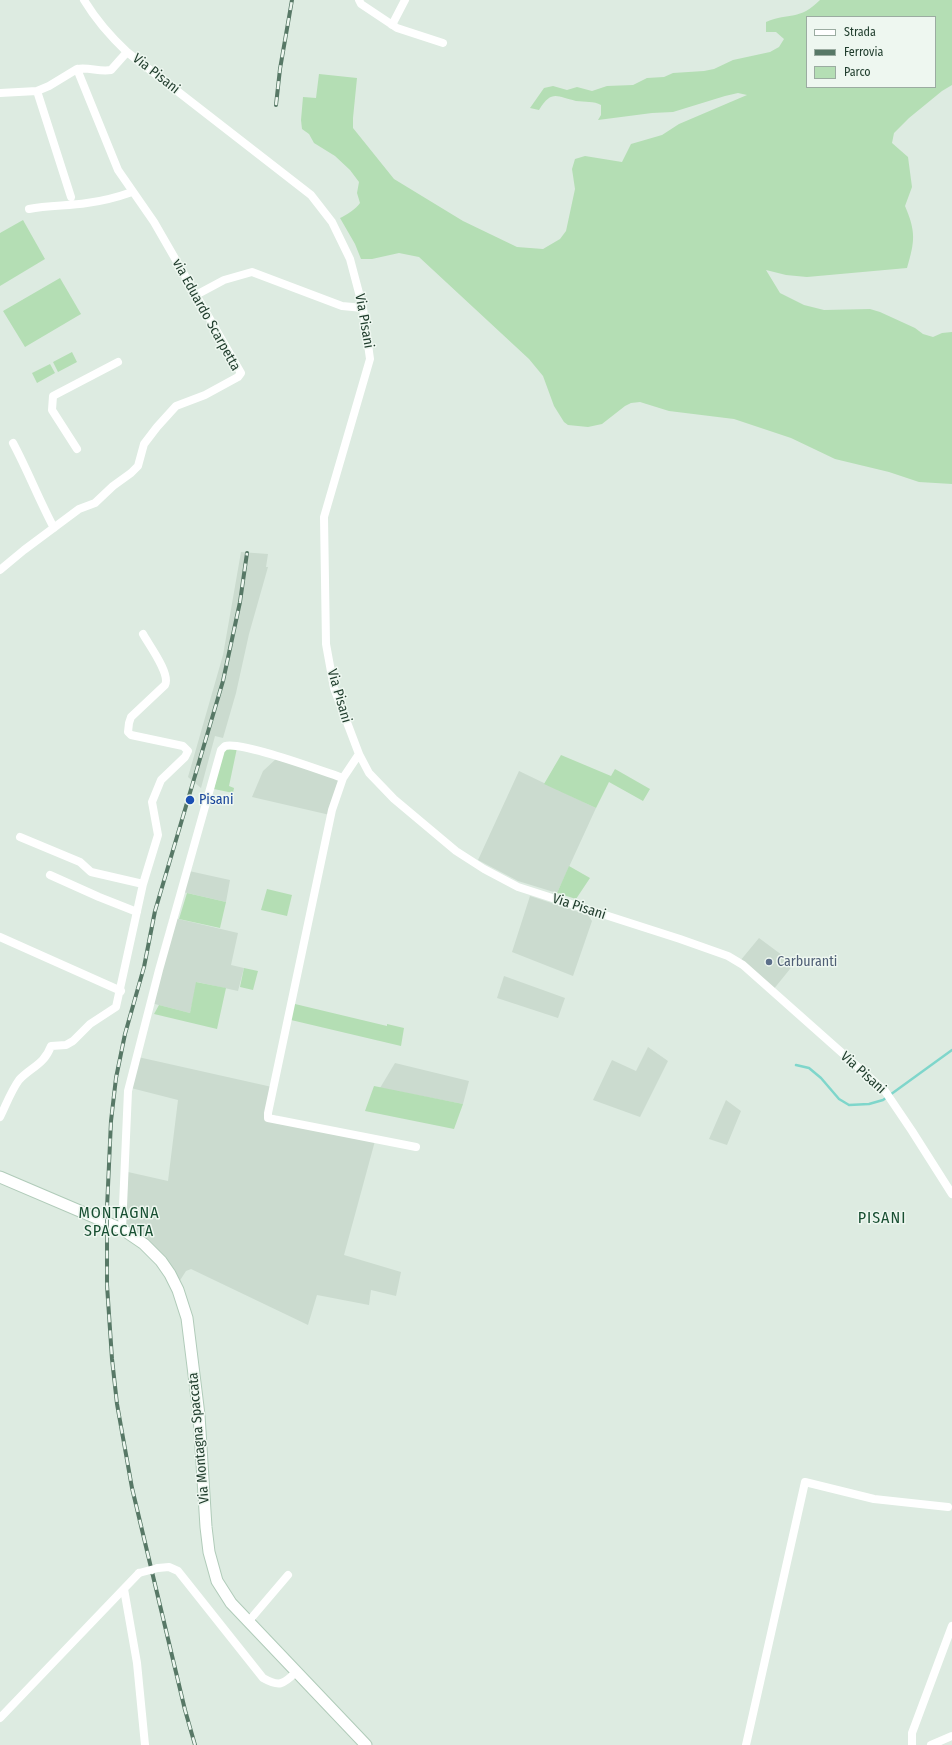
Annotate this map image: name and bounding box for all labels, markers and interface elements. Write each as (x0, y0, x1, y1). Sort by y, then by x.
legend (806, 16, 936, 88)
text: Strada (844, 25, 876, 39)
text: Ferrovia (844, 45, 883, 59)
street label: Via Pisani (129, 50, 183, 98)
text: Parco (844, 65, 871, 79)
street label: via Eduardo Scarpetta (168, 256, 244, 374)
street label: Via Pisani (351, 292, 377, 350)
street label: Via Pisani (323, 667, 355, 725)
place label: Pisani (199, 792, 233, 808)
marker: Pisani (184, 794, 196, 806)
street label: Via Pisani (550, 890, 608, 924)
place label: Carburanti (777, 954, 837, 970)
marker: Carburanti (764, 957, 774, 967)
street label: Via Pisani (837, 1048, 889, 1098)
district label: MONTAGNA SPACCATA (78, 1204, 160, 1242)
district label: PISANI (858, 1209, 906, 1229)
street label: Via Montagna Spaccata (185, 1372, 213, 1504)

